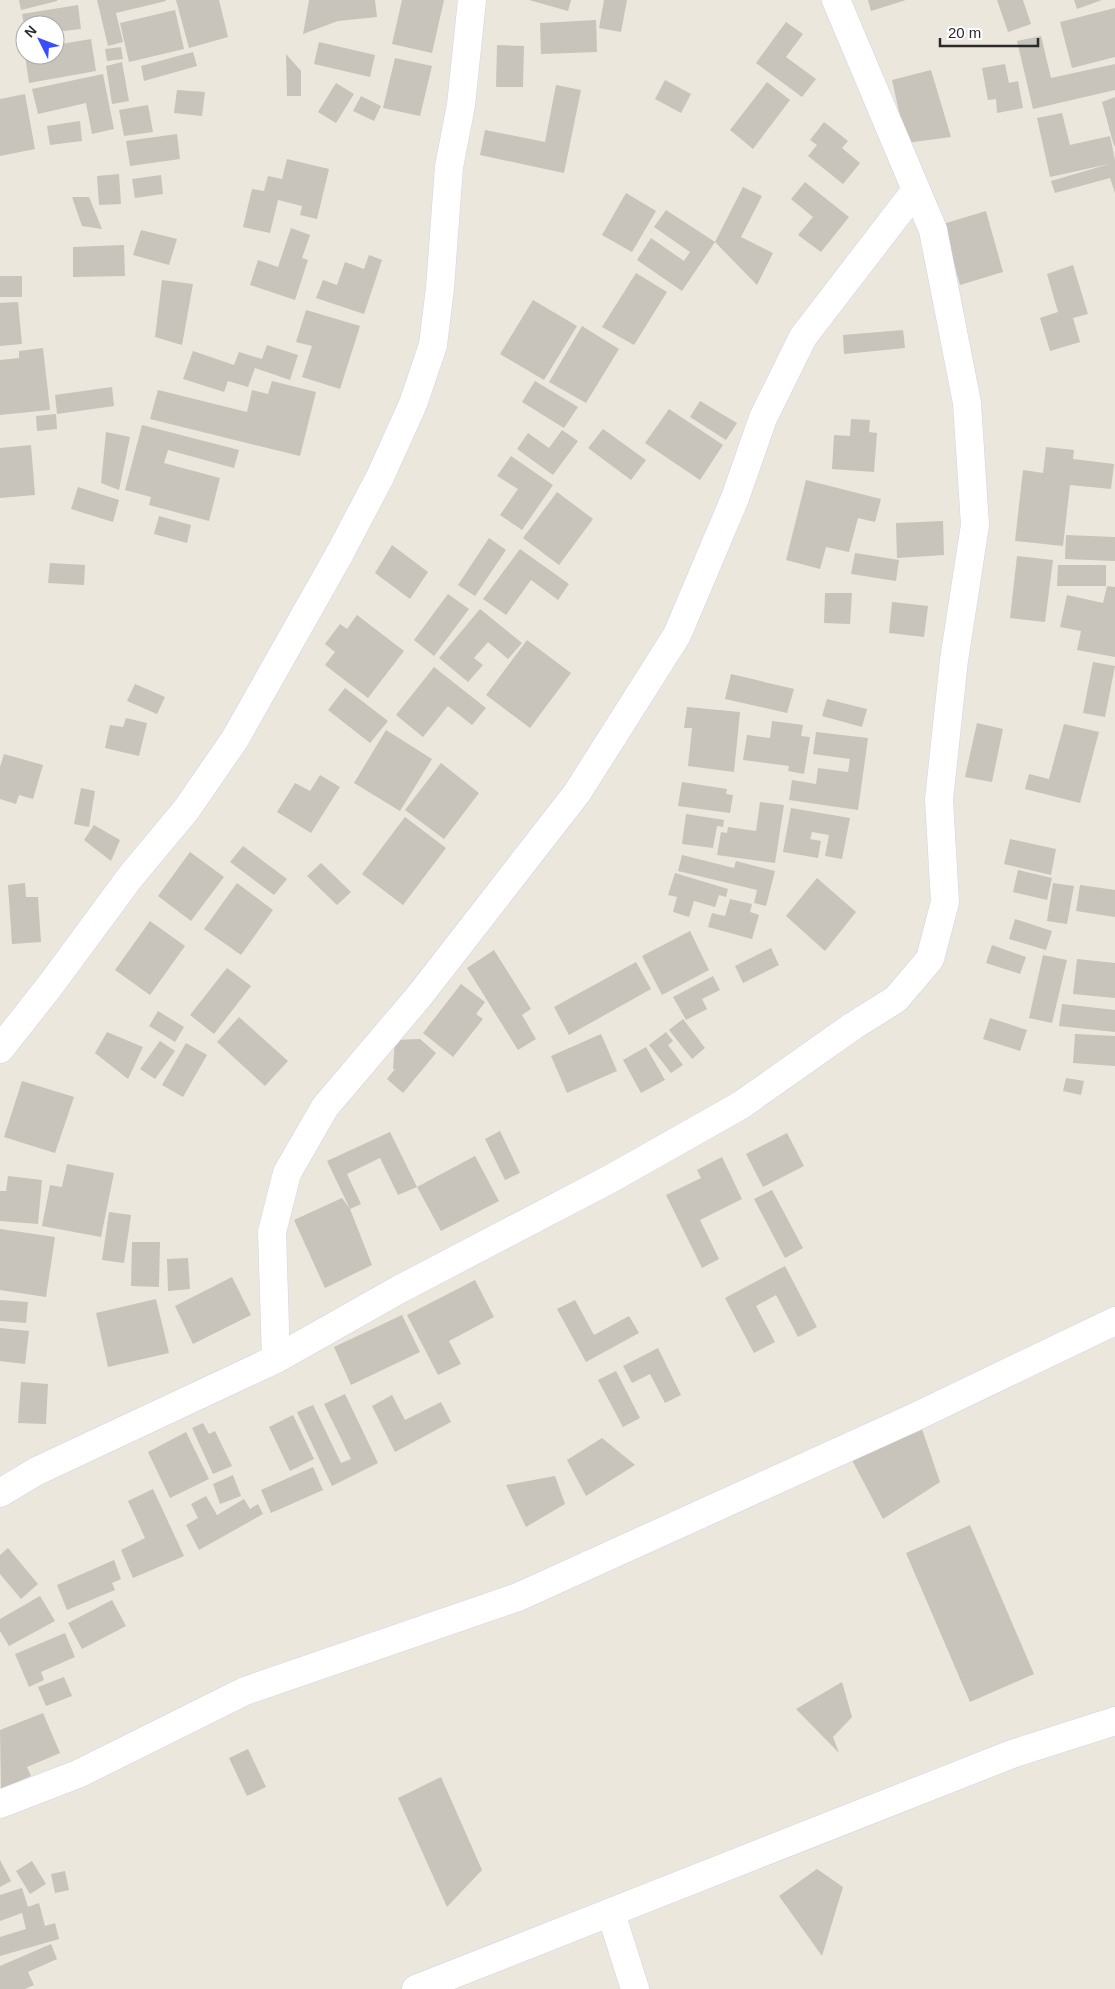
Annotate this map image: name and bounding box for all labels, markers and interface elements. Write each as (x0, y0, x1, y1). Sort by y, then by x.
north arrow (15, 15, 65, 65)
scale bar (940, 15, 1038, 47)
text: N (21, 22, 40, 40)
text: 20 m (948, 24, 981, 41)

